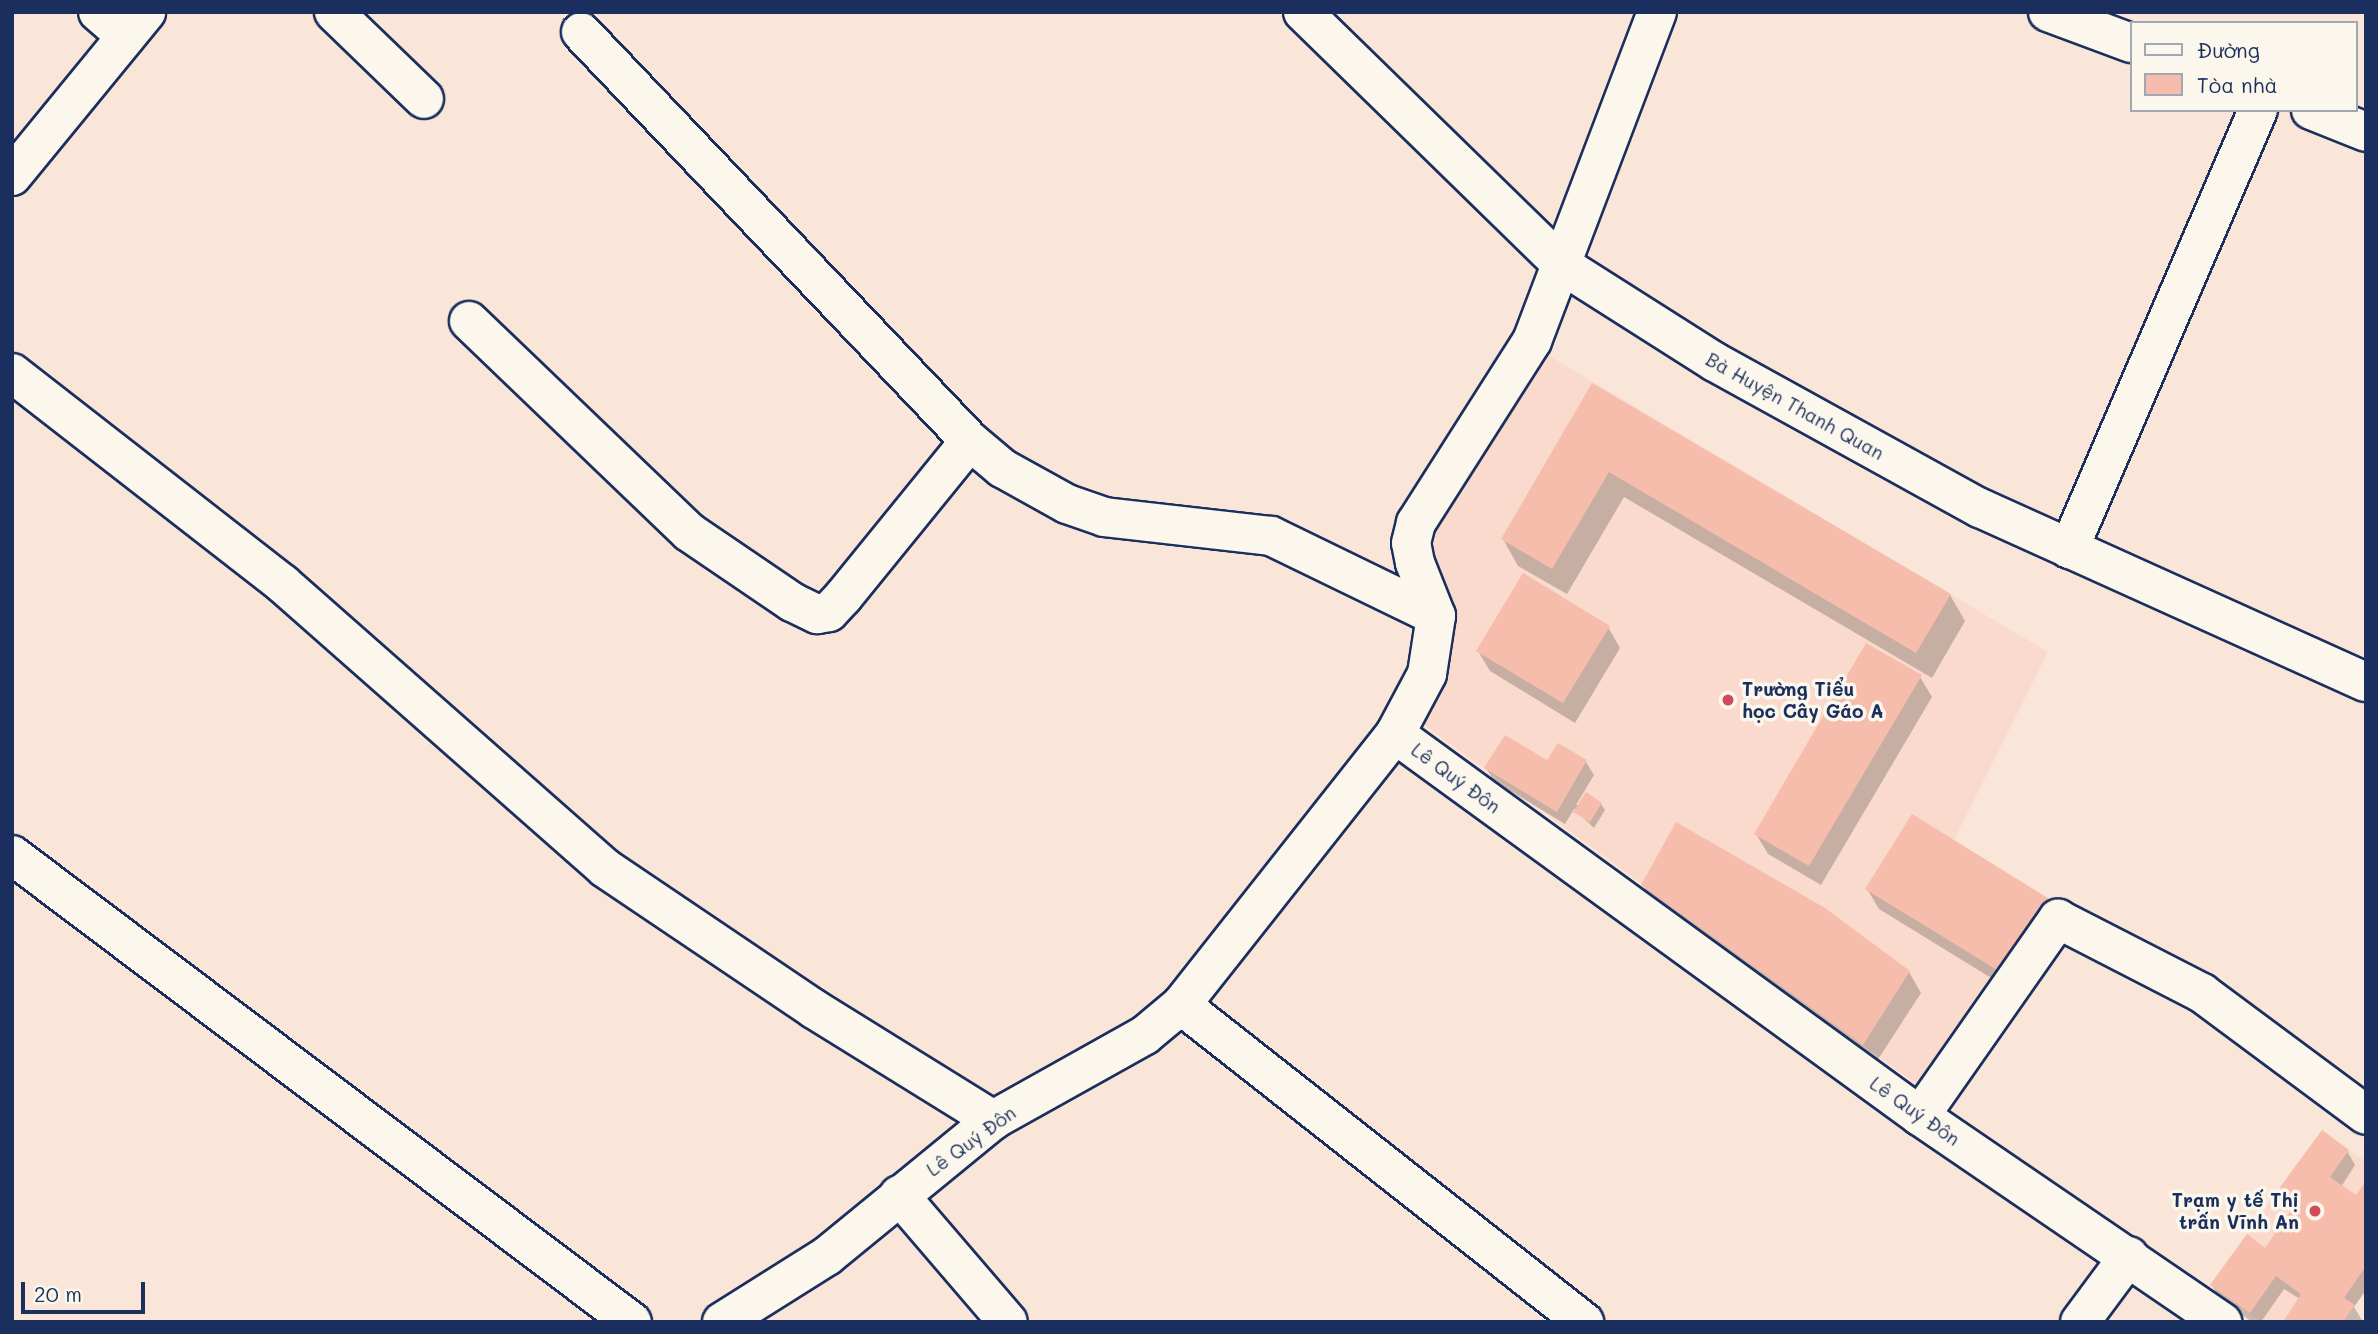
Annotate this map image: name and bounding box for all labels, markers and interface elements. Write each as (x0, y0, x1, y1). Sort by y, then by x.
legend (2130, 21, 2357, 112)
text: Đường (2197, 36, 2260, 63)
text: Tòa nhà (2197, 71, 2278, 98)
street label: Bà Huyện Thanh Quan (1702, 348, 1888, 464)
place label: Trường Tiểu học Cây Gáo A (1742, 678, 1884, 722)
marker: Trường Tiểu học Cây Gáo A (1720, 692, 1736, 708)
street label: Lê Quý Đôn (1407, 738, 1505, 818)
street label: Lê Quý Đôn (1866, 1072, 1964, 1150)
street label: Lê Quý Đôn (922, 1101, 1020, 1181)
place label: Trạm y tế Thị trấn Vĩnh An (2172, 1189, 2299, 1233)
marker: Trạm y tế Thị trấn Vĩnh An (2305, 1201, 2325, 1221)
scale bar (24, 1268, 149, 1312)
text: 20 m (34, 1280, 82, 1307)

